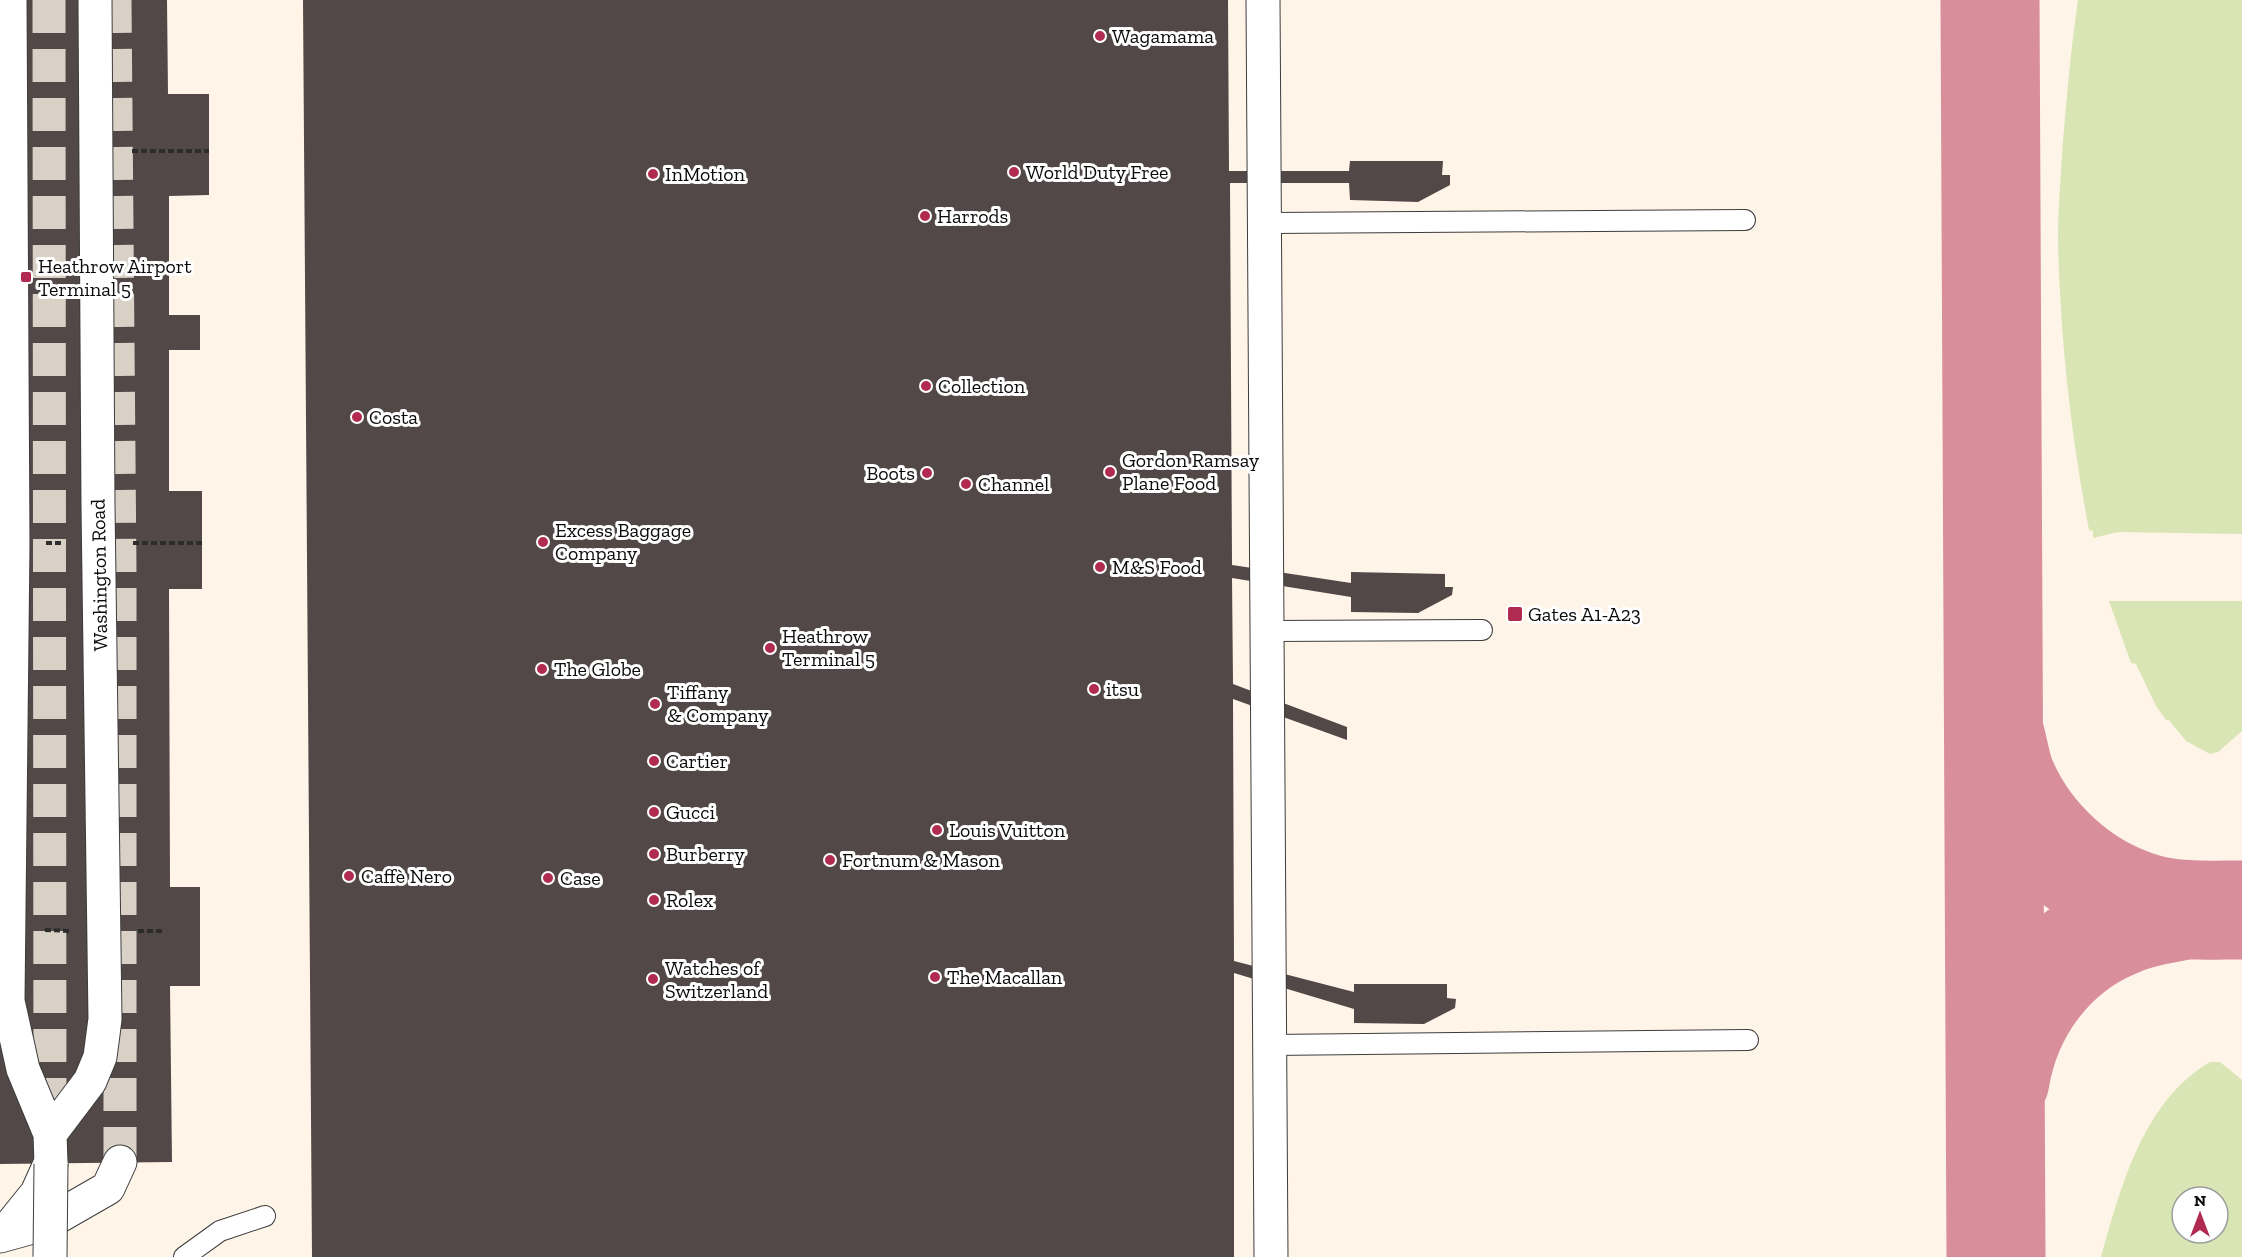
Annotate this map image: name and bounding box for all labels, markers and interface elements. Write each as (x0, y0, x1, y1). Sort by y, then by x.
place label: Wagamama (1112, 24, 1214, 48)
marker: Wagamama (1093, 29, 1107, 43)
place label: World Duty Free (1026, 160, 1169, 184)
place label: InMotion (665, 162, 746, 186)
marker: World Duty Free (1007, 165, 1021, 179)
marker: InMotion (646, 167, 660, 181)
place label: Harrods (937, 204, 1008, 228)
marker: Harrods (918, 209, 932, 223)
place label: Heathrow Airport Terminal 5 (38, 254, 192, 301)
marker: Heathrow Airport Terminal 5 (19, 270, 33, 284)
place label: Collection (938, 374, 1026, 398)
marker: Collection (919, 379, 933, 393)
place label: Costa (369, 405, 418, 429)
marker: Costa (350, 410, 364, 424)
place label: Gordon Ramsay Plane Food (1122, 448, 1260, 495)
place label: Boots (866, 461, 915, 485)
marker: Gordon Ramsay Plane Food (1103, 465, 1117, 479)
marker: Boots (920, 466, 934, 480)
place label: Channel (978, 472, 1049, 496)
marker: Channel (959, 477, 973, 491)
street label: Washington Road (86, 499, 112, 651)
place label: Excess Baggage Company (555, 518, 691, 565)
marker: Excess Baggage Company (536, 535, 550, 549)
place label: M&S Food (1112, 555, 1202, 579)
marker: M&S Food (1093, 560, 1107, 574)
place label: Gates A1-A23 (1528, 602, 1641, 626)
marker: Gates A1-A23 (1506, 605, 1524, 623)
place label: Heathrow Terminal 5 (782, 624, 875, 671)
marker: Heathrow Terminal 5 (763, 641, 777, 655)
place label: The Globe (554, 657, 641, 681)
marker: The Globe (535, 662, 549, 676)
place label: itsu (1106, 677, 1139, 701)
place label: Tiffany & Company (667, 680, 769, 727)
marker: itsu (1087, 682, 1101, 696)
marker: Tiffany & Company (648, 697, 662, 711)
place label: Cartier (666, 749, 728, 773)
marker: Cartier (647, 754, 661, 768)
place label: Gucci (666, 800, 716, 824)
marker: Gucci (647, 805, 661, 819)
place label: Louis Vuitton (949, 818, 1066, 842)
marker: Louis Vuitton (930, 823, 944, 837)
place label: Burberry (666, 842, 746, 866)
marker: Burberry (647, 847, 661, 861)
place label: Fortnum & Mason (842, 848, 1001, 872)
marker: Fortnum & Mason (823, 853, 837, 867)
place label: Caffè Nero (361, 864, 452, 888)
place label: Case (560, 866, 601, 890)
marker: Caffè Nero (342, 869, 356, 883)
marker: Case (541, 871, 555, 885)
place label: Rolex (666, 888, 713, 912)
marker: Rolex (647, 893, 661, 907)
place label: Watches of Switzerland (665, 956, 768, 1003)
place label: The Macallan (947, 965, 1063, 989)
marker: The Macallan (928, 970, 942, 984)
marker: Watches of Switzerland (646, 972, 660, 986)
north arrow (2170, 1185, 2230, 1245)
text: N (2194, 1191, 2206, 1210)

